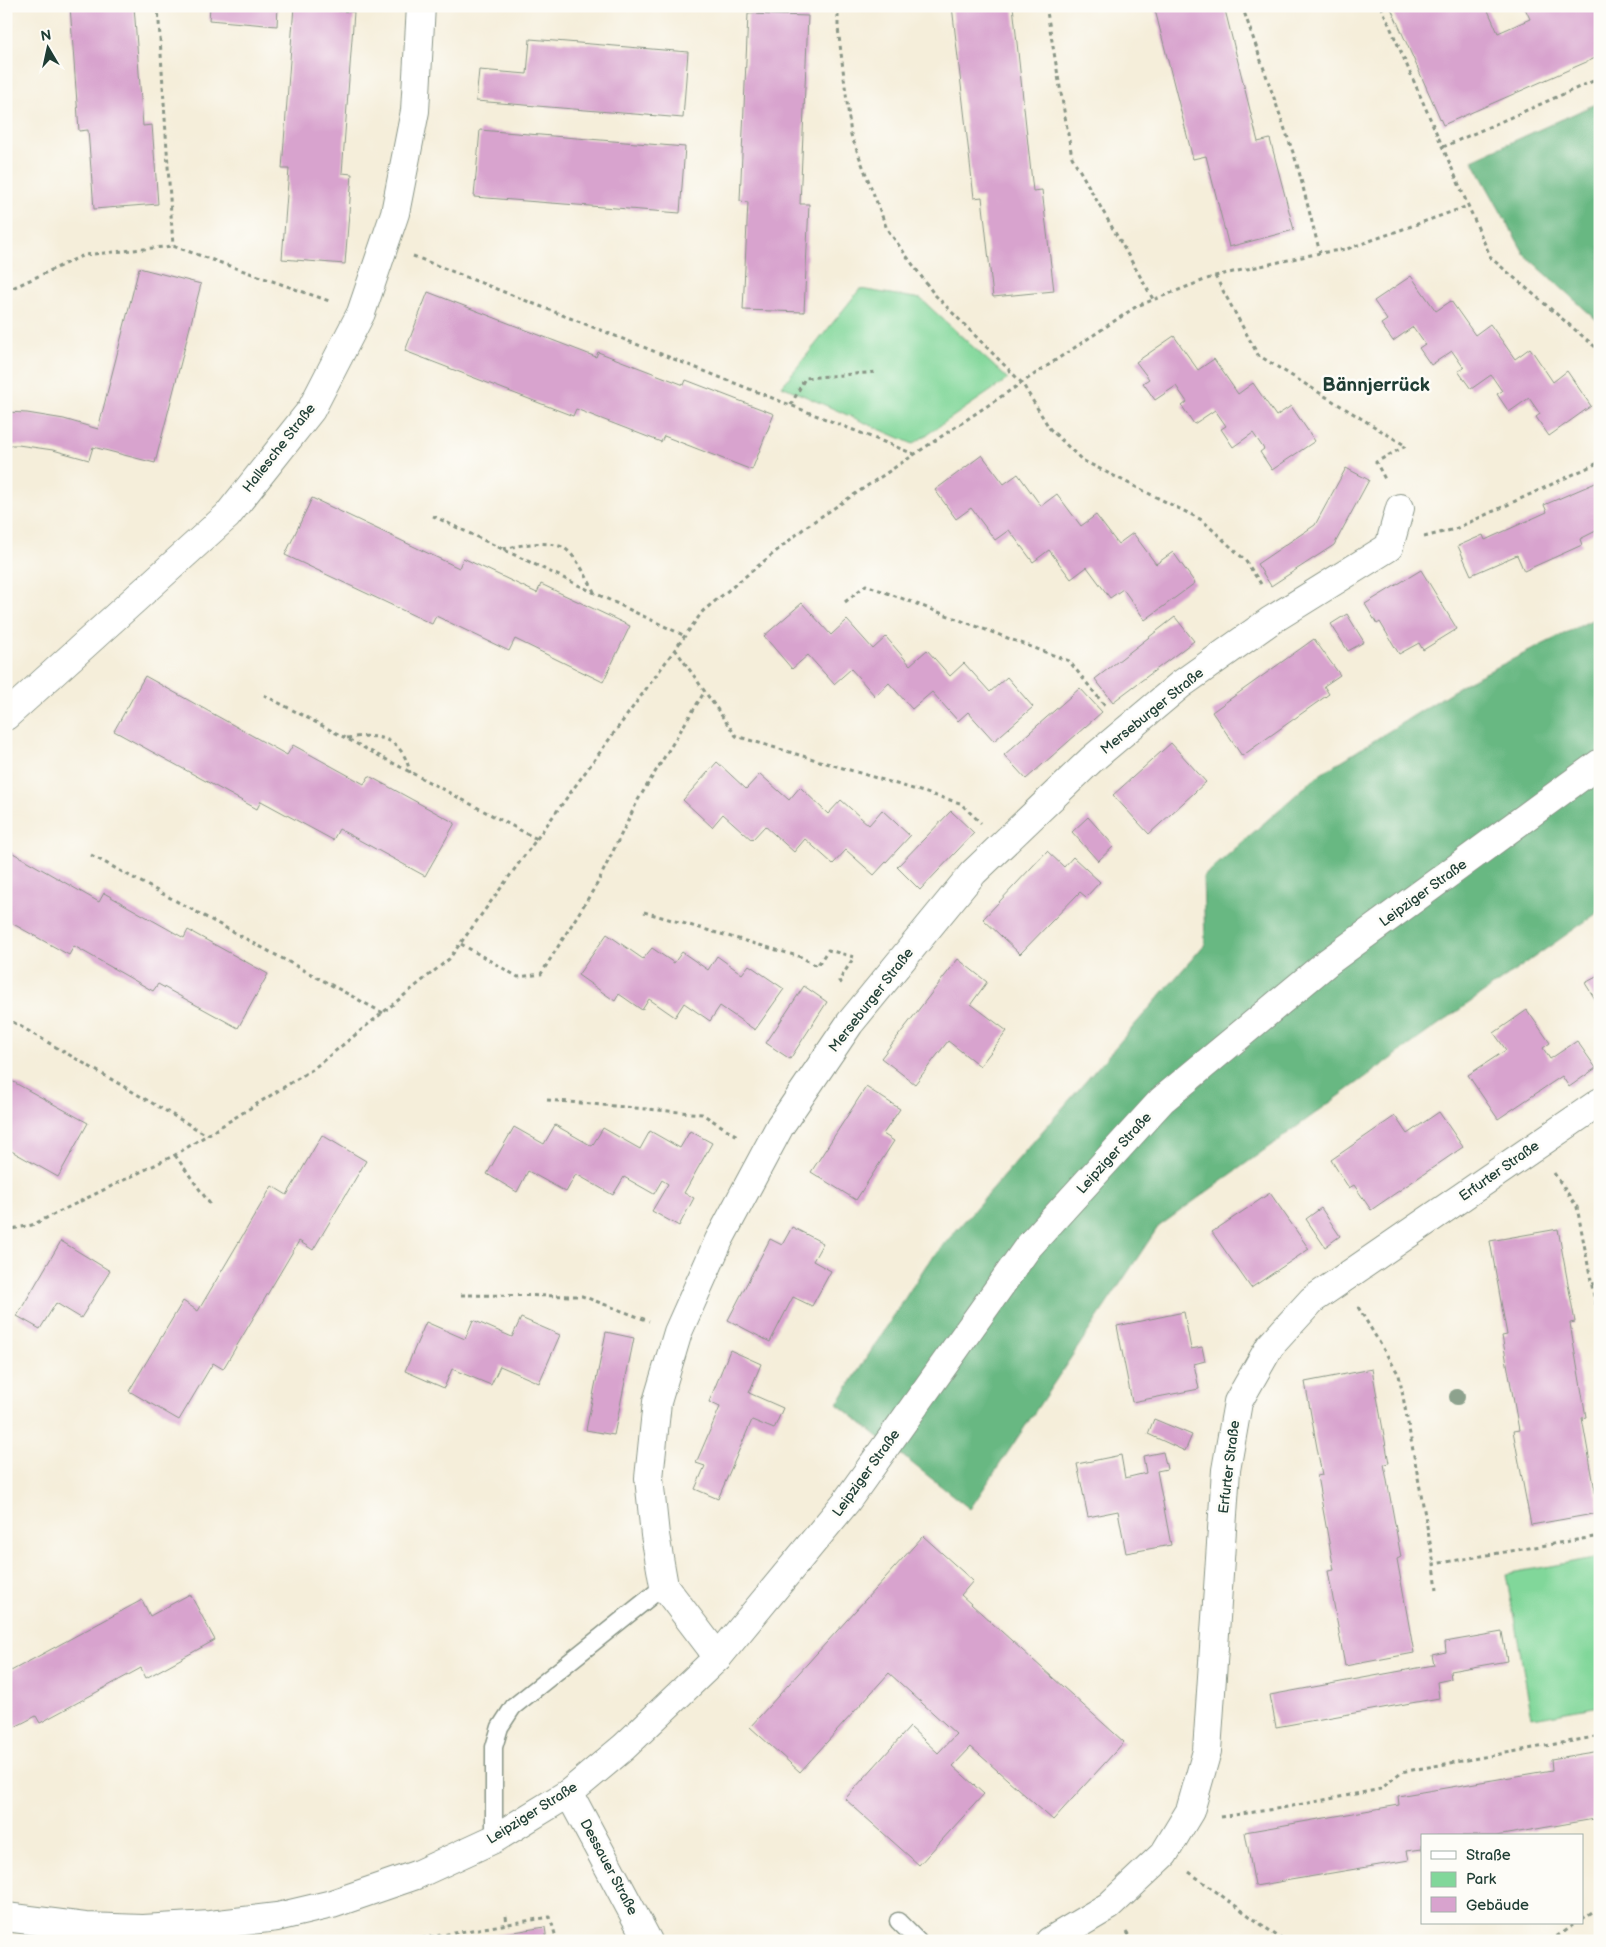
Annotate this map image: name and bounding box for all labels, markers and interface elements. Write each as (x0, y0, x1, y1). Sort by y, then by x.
north arrow (22, 22, 72, 72)
text: N (40, 26, 53, 45)
district label: Bännjerrück (1322, 374, 1430, 397)
street label: Hallesche Straße (239, 400, 319, 496)
street label: Merseburger Straße (1097, 664, 1207, 758)
street label: Leipziger Straße (1376, 856, 1470, 930)
street label: Merseburger Straße (825, 945, 917, 1055)
street label: Leipziger Straße (1073, 1109, 1155, 1197)
street label: Erfurter Straße (1456, 1137, 1542, 1205)
street label: Erfurter Straße (1215, 1419, 1243, 1515)
street label: Leipziger Straße (829, 1426, 903, 1520)
street label: Leipziger Straße (484, 1778, 580, 1848)
street label: Dessauer Straße (577, 1816, 641, 1918)
legend (1421, 1834, 1584, 1924)
text: Straße (1466, 1846, 1511, 1865)
text: Park (1466, 1870, 1497, 1889)
text: Gebäude (1466, 1896, 1529, 1915)

